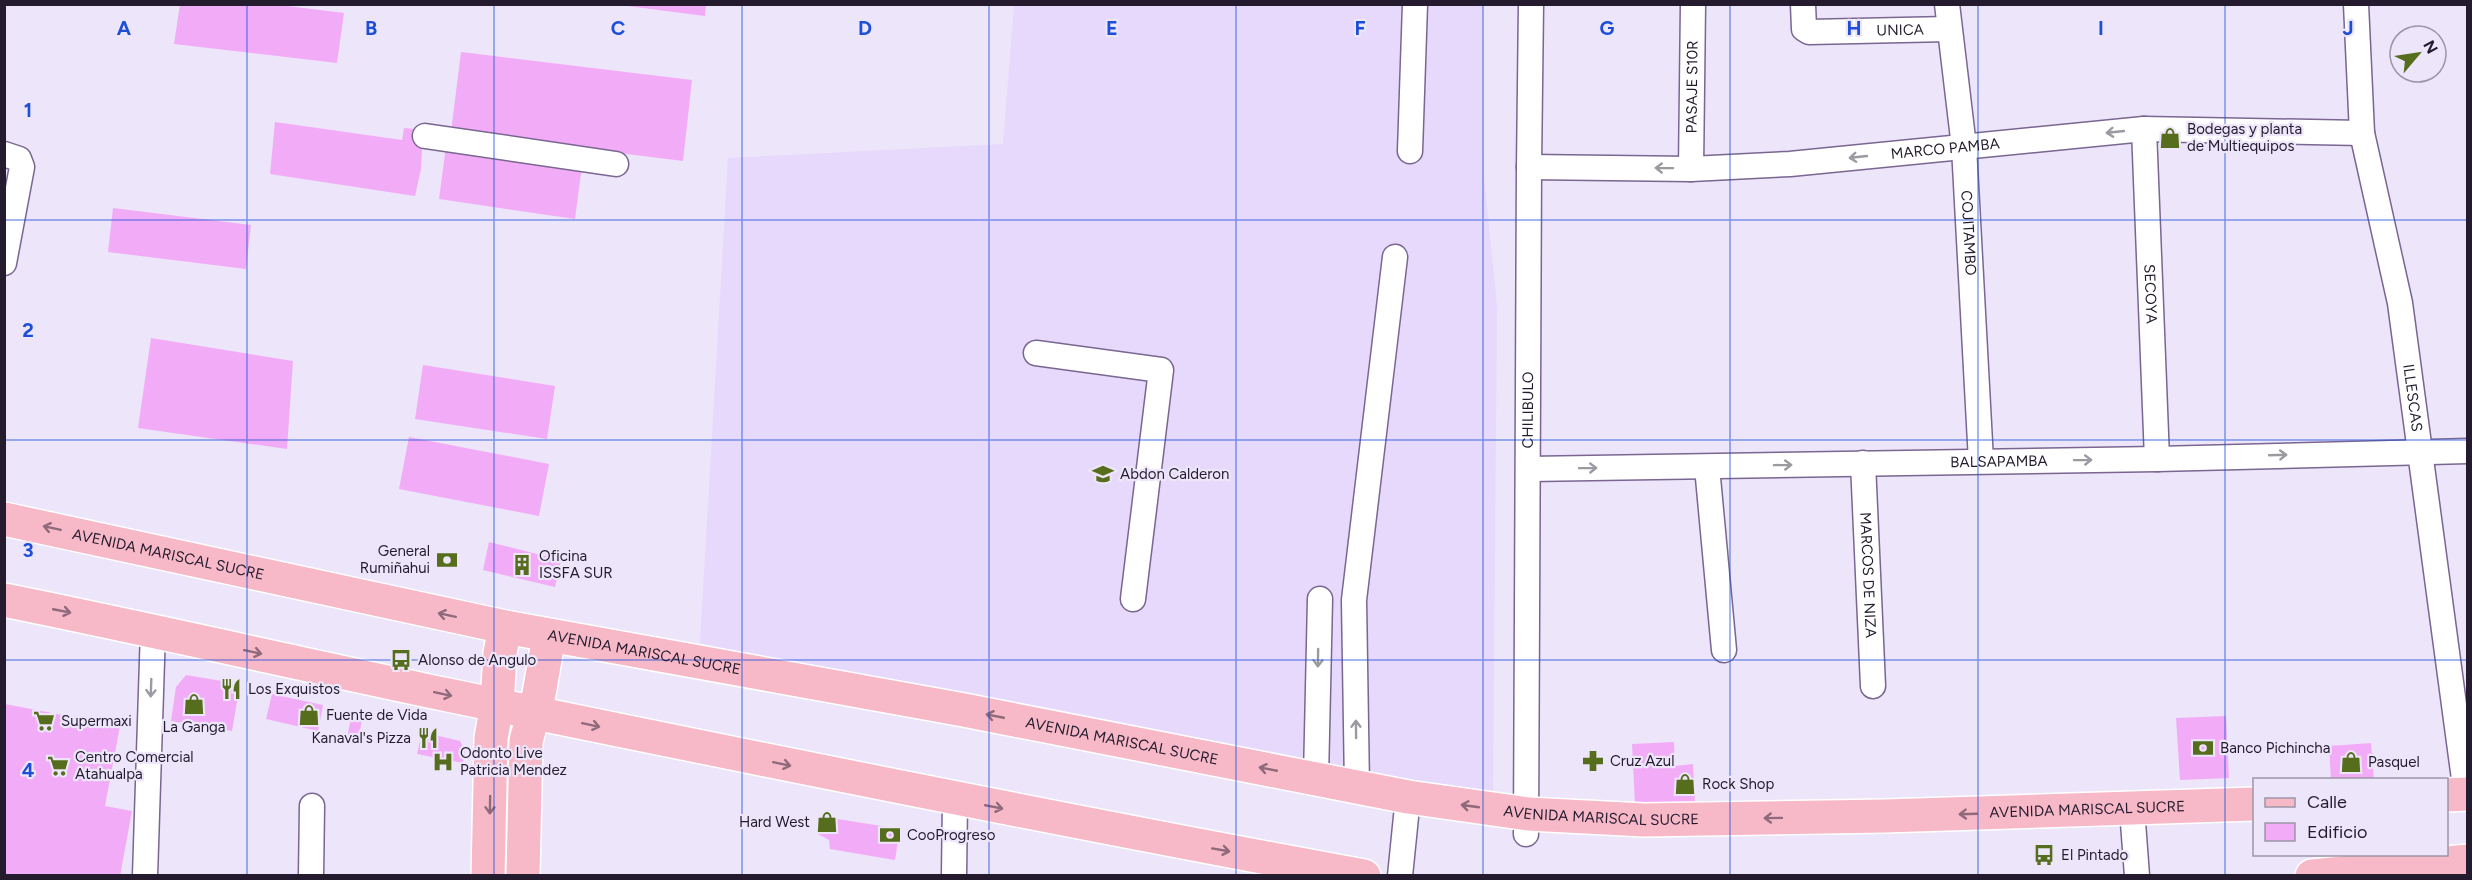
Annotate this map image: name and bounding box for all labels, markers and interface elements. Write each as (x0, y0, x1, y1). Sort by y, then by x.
text: A (117, 16, 132, 40)
text: B (365, 16, 377, 40)
text: C (611, 16, 625, 40)
text: D (858, 16, 872, 40)
text: E (1106, 16, 1118, 40)
text: F (1354, 16, 1366, 40)
text: G (1600, 16, 1615, 40)
text: H (1847, 16, 1862, 40)
text: I (2098, 16, 2104, 40)
text: J (2342, 16, 2354, 40)
street label: UNICA (1876, 21, 1924, 40)
north arrow (2388, 24, 2448, 84)
text: N (2419, 37, 2442, 57)
street label: PASAJE S10R (1682, 40, 1702, 134)
text: 1 (24, 98, 32, 122)
place label: Bodegas y planta de Multiequipos (2187, 120, 2302, 155)
shop icon: Bodegas y planta de Multiequipos (2158, 126, 2182, 150)
one-way arrow (2105, 127, 2125, 138)
street label: MARCO PAMBA (1890, 134, 2000, 163)
one-way arrow (1849, 152, 1869, 163)
one-way arrow (1654, 163, 1674, 174)
street label: COJITAMBO (1957, 190, 1980, 276)
street label: SECOYA (2140, 264, 2161, 324)
text: 2 (22, 318, 34, 342)
street label: ILLESCAS (2399, 363, 2426, 433)
street label: CHILIBULO (1519, 371, 1537, 449)
one-way arrow (2267, 449, 2287, 461)
street label: BALSAPAMBA (1950, 452, 2048, 471)
one-way arrow (2072, 454, 2092, 466)
one-way arrow (1772, 459, 1792, 471)
school or university icon: Abdon Calderon (1091, 462, 1115, 486)
one-way arrow (1577, 462, 1597, 474)
place label: Abdon Calderon (1120, 465, 1229, 483)
street label: MARCOS DE NIZA (1856, 512, 1880, 638)
one-way arrow (42, 522, 61, 534)
street label: AVENIDA MARISCAL SUCRE (71, 525, 266, 584)
text: 3 (22, 538, 34, 562)
place label: General Rumiñahui (360, 542, 430, 577)
place label: Oficina ISSFA SUR (539, 547, 613, 582)
bank icon: General Rumiñahui (435, 548, 459, 572)
building icon: Oficina ISSFA SUR (510, 553, 534, 577)
one-way arrow (52, 606, 71, 617)
one-way arrow (438, 609, 458, 620)
street label: AVENIDA MARISCAL SUCRE (546, 626, 742, 678)
one-way arrow (243, 646, 262, 658)
one-way arrow (1313, 647, 1324, 667)
bus stop icon: Alonso de Angulo (389, 648, 413, 672)
place label: Alonso de Angulo (418, 651, 537, 669)
restaurant icon: Los Exquistos (219, 677, 243, 701)
one-way arrow (145, 678, 157, 698)
place label: Los Exquistos (248, 680, 340, 698)
one-way arrow (433, 688, 452, 700)
shop icon: La Ganga (182, 692, 206, 716)
shop icon: Fuente de Vida (297, 703, 321, 727)
place label: Fuente de Vida (326, 706, 427, 724)
supermarket icon: Supermaxi (32, 709, 56, 733)
one-way arrow (985, 710, 1005, 721)
place label: Supermaxi (61, 712, 132, 730)
street label: AVENIDA MARISCAL SUCRE (1024, 713, 1220, 769)
place label: La Ganga (162, 718, 226, 736)
one-way arrow (582, 719, 601, 731)
one-way arrow (1350, 719, 1362, 739)
restaurant icon: Kanaval's Pizza (416, 726, 440, 750)
place label: Kanaval's Pizza (312, 729, 411, 747)
bank icon: Banco Pichincha (2191, 736, 2215, 760)
place label: Banco Pichincha (2220, 739, 2330, 757)
place label: Odonto Live Patricia Mendez (460, 744, 567, 779)
place label: Centro Comercial Atahualpa (75, 748, 194, 783)
pharmacy icon: Cruz Azul (1581, 749, 1605, 773)
hospital icon: Odonto Live Patricia Mendez (431, 750, 455, 774)
shop icon: Pasquel (2339, 750, 2363, 774)
place label: Cruz Azul (1610, 752, 1675, 770)
place label: Pasquel (2368, 753, 2420, 771)
supermarket icon: Centro Comercial Atahualpa (46, 754, 70, 778)
text: 4 (22, 758, 35, 782)
one-way arrow (772, 759, 792, 770)
one-way arrow (1259, 763, 1279, 774)
shop icon: Rock Shop (1673, 772, 1697, 796)
place label: Rock Shop (1702, 775, 1774, 793)
legend (2253, 778, 2448, 856)
text: Calle (2307, 791, 2347, 813)
one-way arrow (484, 794, 495, 814)
street label: AVENIDA MARISCAL SUCRE (1989, 797, 2185, 822)
one-way arrow (1460, 800, 1480, 811)
one-way arrow (984, 802, 1003, 813)
street label: AVENIDA MARISCAL SUCRE (1503, 802, 1699, 829)
one-way arrow (1959, 808, 1979, 819)
shop icon: Hard West (815, 810, 839, 834)
one-way arrow (1764, 812, 1784, 824)
place label: Hard West (739, 813, 810, 831)
text: Edificio (2307, 821, 2368, 843)
bank icon: CooProgreso (878, 823, 902, 847)
place label: CooProgreso (907, 826, 996, 844)
bus stop icon: El Pintado (2032, 843, 2056, 867)
one-way arrow (1211, 845, 1231, 856)
place label: El Pintado (2061, 846, 2128, 864)

